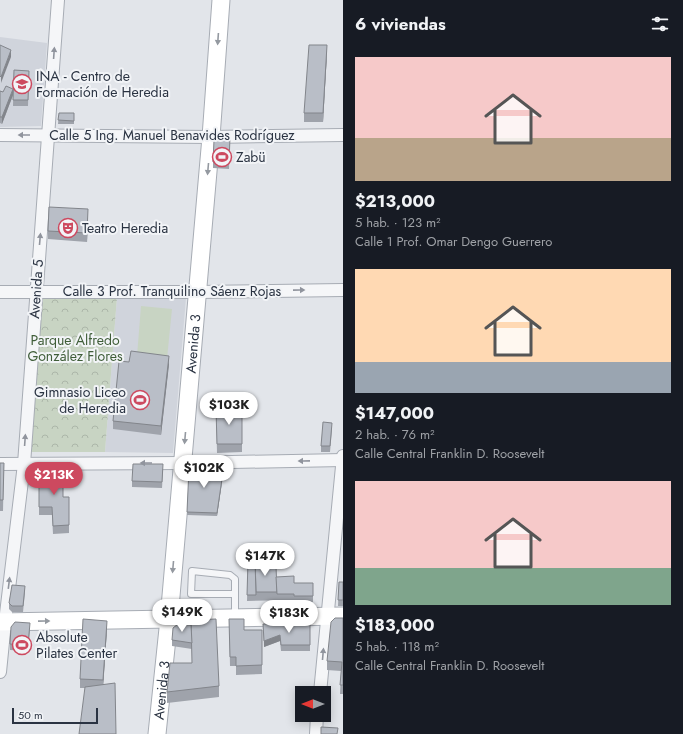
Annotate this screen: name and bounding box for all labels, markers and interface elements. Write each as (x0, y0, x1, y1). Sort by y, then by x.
text: 6 viviendas (355, 12, 446, 36)
icon: filters (649, 13, 671, 35)
one-way arrow (214, 33, 221, 45)
one-way arrow (51, 47, 58, 59)
place label: INA - Centro de Formación de Heredia (36, 66, 169, 102)
school or university icon: INA - Centro de Formación de Heredia (11, 73, 33, 95)
icon: home (477, 83, 549, 155)
street label: Calle 5 Ing. Manuel Benavides Rodríguez (49, 125, 295, 145)
one-way arrow (17, 132, 30, 138)
sports icon: Zabü (211, 146, 233, 168)
place label: Zabü (236, 147, 266, 167)
one-way arrow (205, 162, 211, 175)
text: $213,000 (355, 189, 435, 213)
text: 5 hab. · 123 m² (355, 213, 441, 232)
theatre icon: Teatro Heredia (57, 217, 79, 239)
place label: Teatro Heredia (82, 218, 168, 238)
text: Calle 1 Prof. Omar Dengo Guerrero (355, 232, 552, 251)
one-way arrow (37, 233, 44, 245)
street label: Avenida 5 (24, 259, 48, 319)
street label: Calle 3 Prof. Tranquilino Sáenz Rojas (63, 281, 282, 301)
one-way arrow (293, 287, 306, 293)
icon: home (477, 295, 549, 367)
street label: Avenida 3 (180, 313, 206, 374)
park label: Parque Alfredo González Flores (27, 330, 123, 366)
place label: Gimnasio Liceo de Heredia (34, 382, 126, 418)
sports icon: Gimnasio Liceo de Heredia (129, 389, 151, 411)
pin: $103K (201, 392, 257, 426)
text: $103K (209, 395, 249, 414)
text: $147,000 (355, 401, 434, 425)
text: 2 hab. · 76 m² (355, 425, 435, 444)
one-way arrow (181, 431, 188, 444)
one-way arrow (22, 434, 29, 446)
text: Calle Central Franklin D. Roosevelt (355, 444, 544, 463)
pin: $102K (176, 455, 232, 489)
one-way arrow (298, 457, 310, 464)
text: $102K (184, 458, 224, 477)
one-way arrow (139, 460, 152, 466)
pin: $213K (26, 462, 82, 496)
text: $213K (34, 465, 74, 484)
icon: home (477, 507, 549, 579)
pin: $147K (237, 543, 293, 577)
text: $147K (245, 546, 285, 565)
one-way arrow (170, 561, 177, 573)
one-way arrow (6, 577, 13, 589)
pin: $149K (154, 599, 210, 633)
pin: $183K (261, 600, 317, 634)
text: $149K (161, 602, 203, 621)
text: $183K (269, 603, 309, 622)
text: $183,000 (355, 613, 434, 637)
one-way arrow (38, 618, 51, 624)
place label: Absolute Pilates Center (36, 627, 117, 663)
sports icon: Absolute Pilates Center (11, 634, 33, 656)
text: 5 hab. · 118 m² (355, 637, 439, 656)
one-way arrow (320, 648, 327, 660)
text: Calle Central Franklin D. Roosevelt (355, 656, 544, 675)
street label: Avenida 3 (149, 659, 175, 721)
north arrow (295, 686, 331, 722)
map controls (295, 686, 331, 722)
scale bar (12, 706, 98, 725)
text: 50 m (18, 707, 43, 723)

